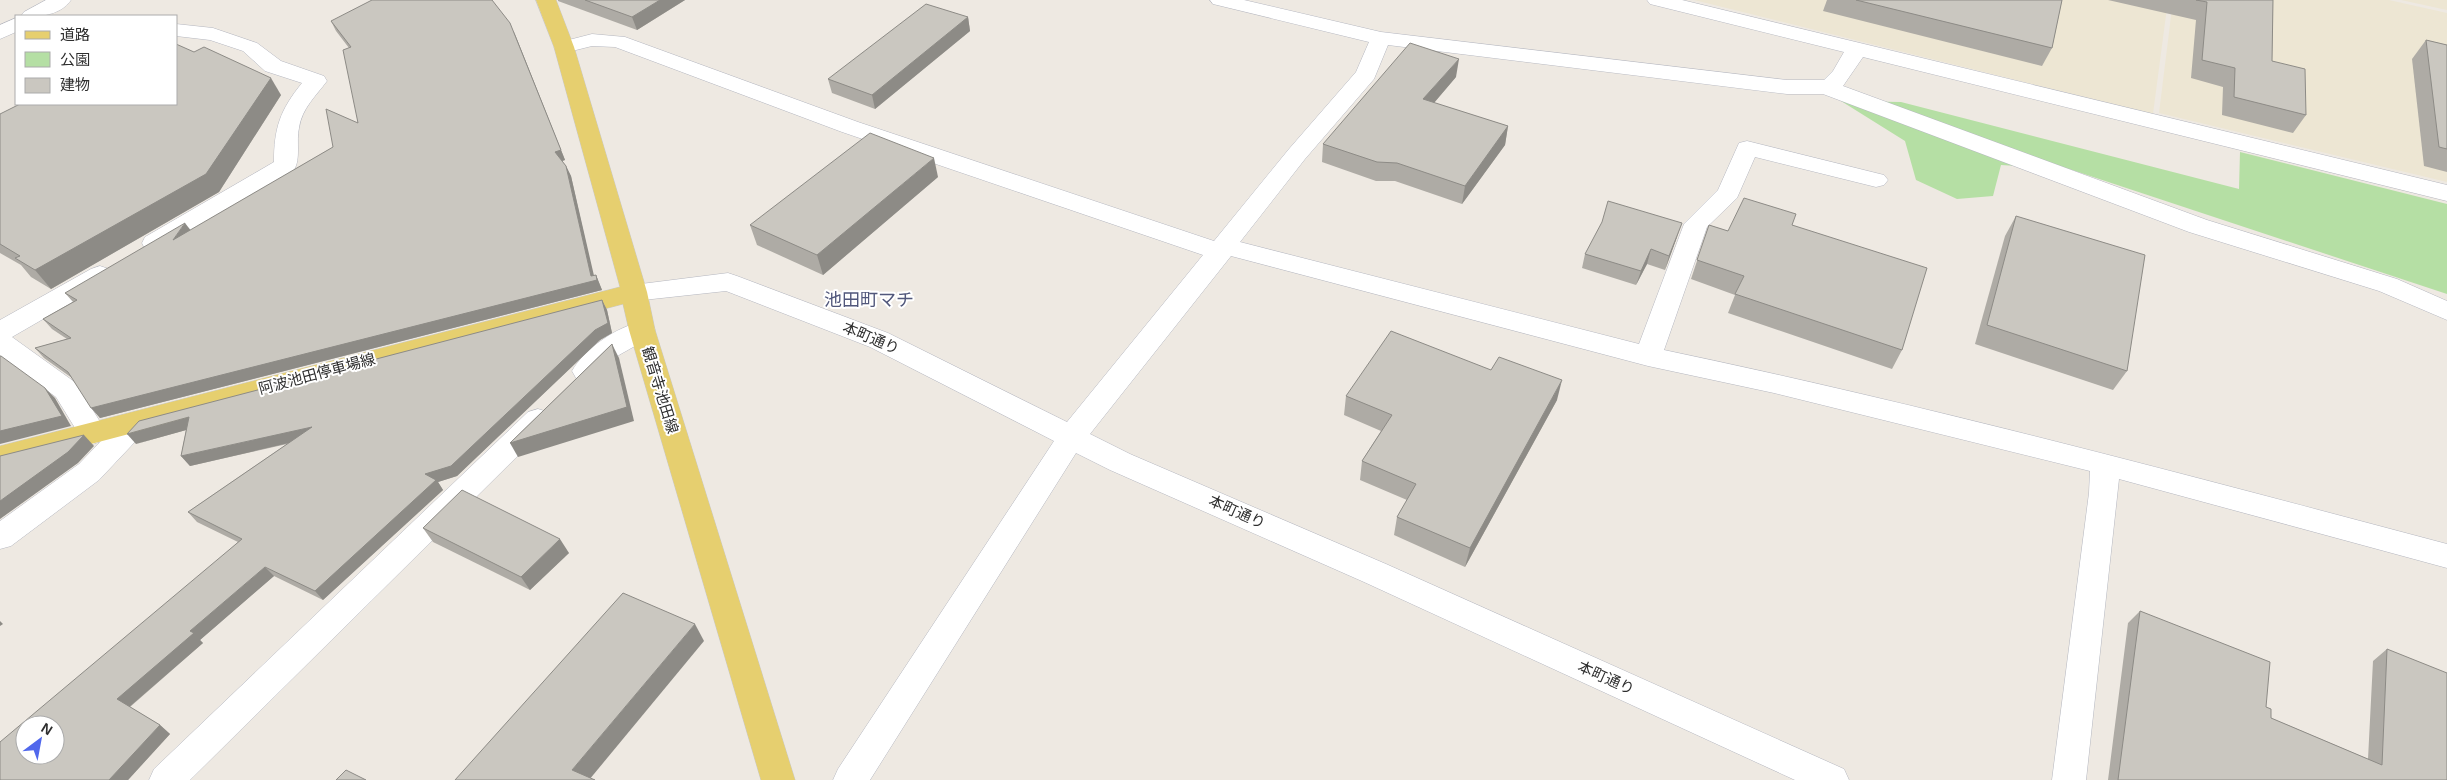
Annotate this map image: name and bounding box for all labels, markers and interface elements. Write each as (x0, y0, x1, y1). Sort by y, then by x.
legend (15, 15, 178, 105)
text: 道路 (60, 26, 90, 43)
text: 公園 (60, 51, 90, 68)
text: 建物 (60, 76, 90, 93)
district label: 池田町マチ (824, 290, 914, 310)
street label: 本町通り (840, 318, 902, 357)
street label: 観音寺池田線 (639, 344, 682, 435)
street label: 阿波池田停車場線 (257, 350, 377, 397)
street label: 本町通り (1206, 492, 1268, 532)
street label: 本町通り (1575, 658, 1637, 698)
north arrow (15, 715, 65, 765)
text: N (38, 720, 55, 738)

